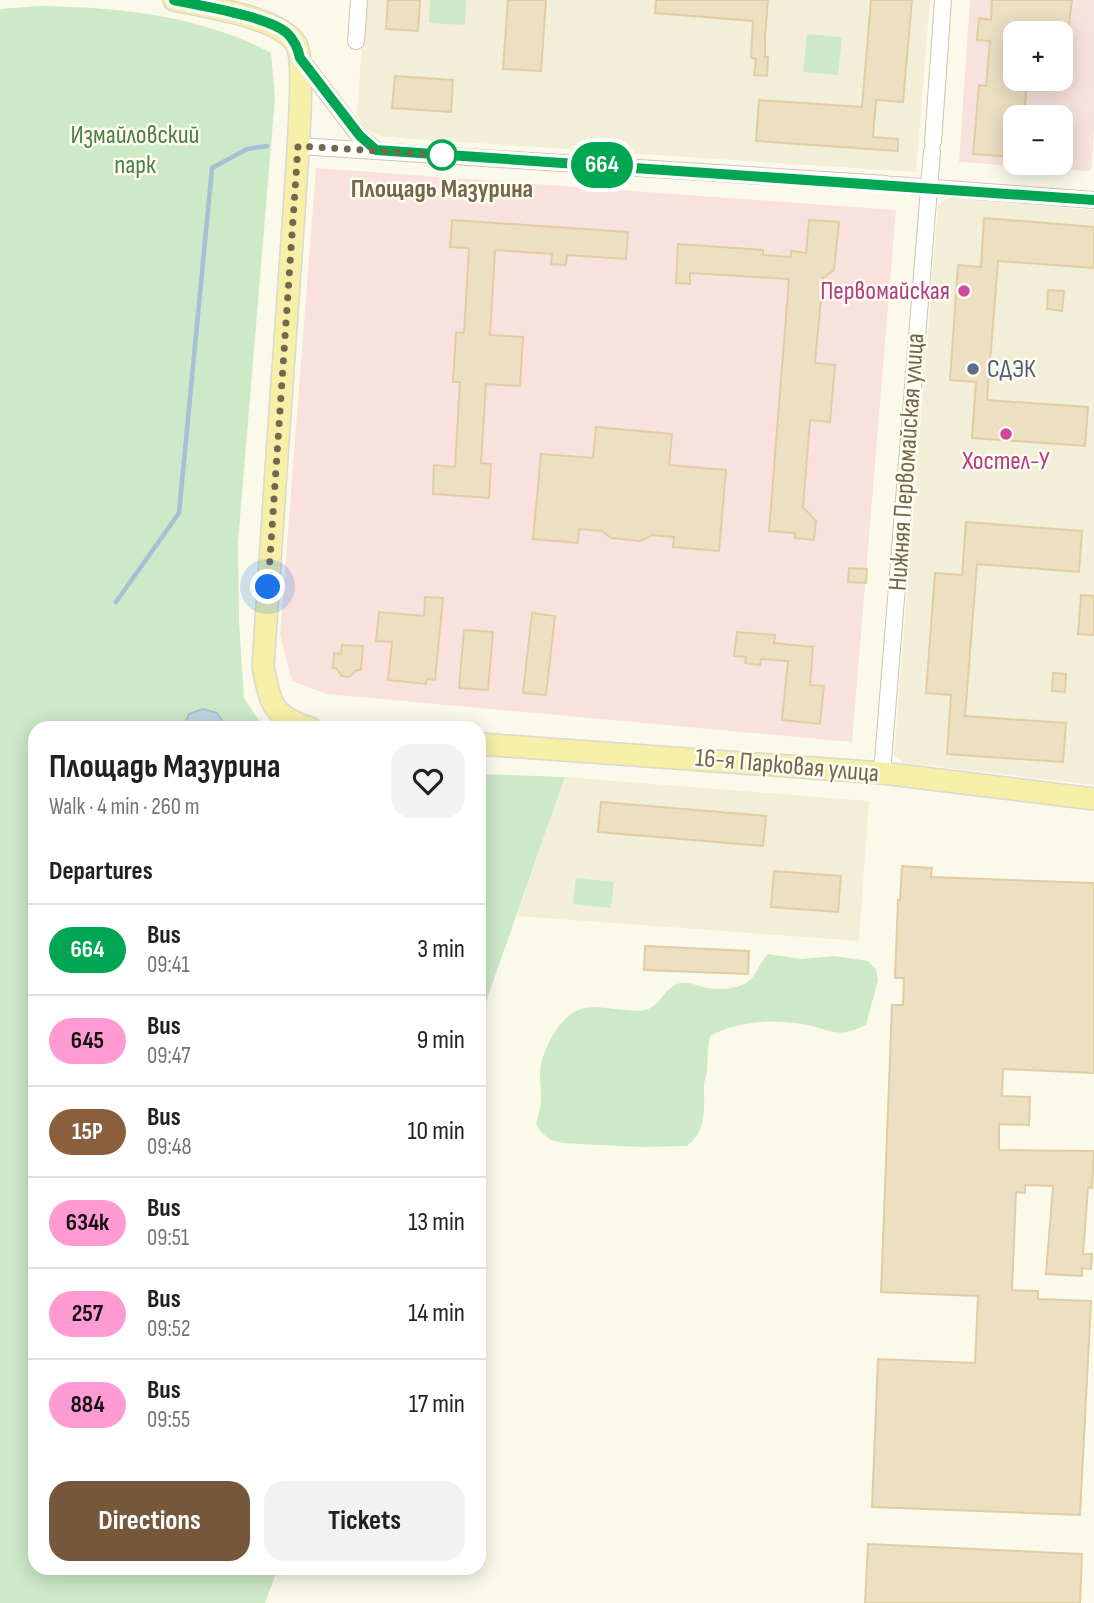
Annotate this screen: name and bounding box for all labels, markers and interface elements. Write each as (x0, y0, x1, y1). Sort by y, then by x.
map controls (1003, 21, 1073, 175)
button: + (1003, 21, 1073, 91)
button: − (1003, 105, 1073, 175)
park label: Измайловский парк (71, 120, 199, 181)
marker: Площадь Мазурина (427, 140, 457, 170)
line badge: 664 (562, 142, 642, 188)
text: 664 (585, 150, 619, 179)
place label: Площадь Мазурина (351, 174, 533, 205)
place label: Первомайская (820, 276, 950, 307)
marker: Первомайская (956, 283, 972, 299)
street label: Нижняя Первомайская улица (883, 332, 931, 592)
place label: СДЭК (987, 354, 1036, 385)
marker: СДЭК (965, 361, 981, 377)
marker: Хостел-У (998, 426, 1014, 442)
place label: Хостел-У (961, 446, 1050, 477)
your location (250, 569, 285, 604)
street label: 16-я Парковая улица (694, 743, 880, 789)
button: heart (391, 744, 465, 818)
text: Площадь Мазурина (49, 747, 281, 787)
text: Walk · 4 min · 260 m (49, 793, 199, 821)
text: Departures (49, 856, 153, 887)
text: Bus (147, 920, 181, 951)
text: 3 min (417, 934, 465, 965)
text: 664 (70, 935, 105, 964)
text: 09:41 (147, 951, 190, 979)
text: Bus (147, 1011, 181, 1042)
text: 9 min (417, 1025, 465, 1056)
text: 645 (71, 1026, 104, 1055)
text: 09:47 (147, 1042, 190, 1070)
text: Bus (147, 1102, 181, 1133)
text: 10 min (408, 1116, 465, 1147)
text: 15Р (72, 1117, 103, 1146)
text: 09:48 (147, 1133, 192, 1161)
text: Bus (147, 1193, 181, 1224)
text: 13 min (408, 1207, 465, 1238)
text: 634к (66, 1208, 109, 1237)
text: 09:51 (147, 1224, 189, 1252)
text: Bus (147, 1284, 181, 1315)
text: 14 min (408, 1298, 465, 1329)
text: 257 (72, 1299, 103, 1328)
text: 09:52 (147, 1315, 191, 1343)
text: Bus (147, 1375, 181, 1406)
text: 17 min (409, 1389, 465, 1420)
text: 884 (70, 1390, 105, 1419)
text: 09:55 (147, 1406, 190, 1434)
button: Directions (49, 1481, 250, 1561)
button: Tickets (264, 1481, 465, 1561)

